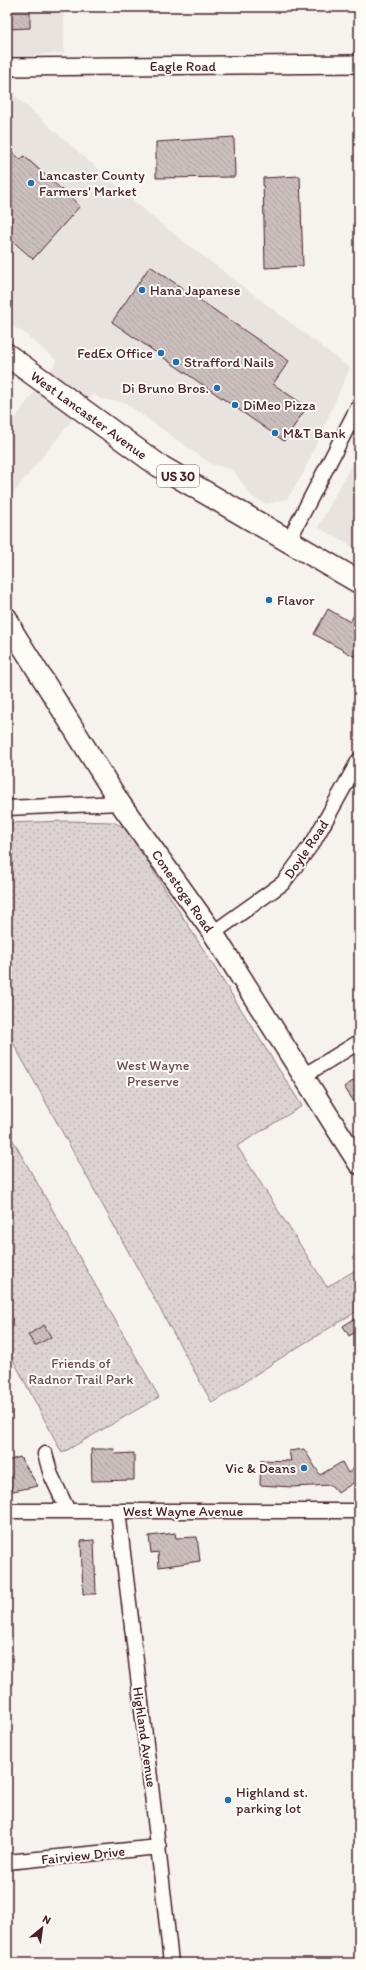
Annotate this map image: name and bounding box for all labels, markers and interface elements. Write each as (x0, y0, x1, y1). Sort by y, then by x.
street label: Eagle Road (150, 58, 217, 75)
place label: Lancaster County Farmers' Market (39, 167, 145, 200)
marker: Lancaster County Farmers' Market (26, 178, 36, 188)
place label: Hana Japanese (150, 282, 241, 299)
marker: Hana Japanese (137, 285, 147, 295)
place label: FedEx Office (77, 345, 153, 362)
marker: FedEx Office (156, 348, 166, 358)
place label: Strafford Nails (184, 354, 274, 371)
marker: Strafford Nails (171, 357, 181, 367)
street label: West Lancaster Avenue (27, 367, 151, 464)
place label: Di Bruno Bros. (122, 380, 209, 397)
marker: Di Bruno Bros. (212, 383, 222, 393)
place label: DiMeo Pizza (243, 397, 316, 414)
marker: DiMeo Pizza (230, 400, 240, 410)
place label: M&T Bank (283, 425, 346, 442)
marker: M&T Bank (270, 428, 280, 438)
road number: US 30 (157, 465, 199, 487)
place label: Flavor (277, 592, 315, 609)
marker: Flavor (264, 595, 274, 605)
street label: Doyle Road (281, 816, 333, 882)
street label: Conestoga Road (148, 847, 218, 936)
park label: West Wayne Preserve (117, 1057, 190, 1090)
park label: Friends of Radnor Trail Park (29, 1355, 134, 1388)
place label: Vic & Deans (225, 1460, 296, 1477)
marker: Vic & Deans (299, 1463, 309, 1473)
street label: West Wayne Avenue (123, 1503, 244, 1520)
street label: Highland Avenue (129, 1686, 160, 1789)
place label: Highland st. parking lot (236, 1784, 308, 1817)
marker: Highland st. parking lot (223, 1795, 233, 1805)
street label: Fairview Drive (40, 1843, 126, 1868)
north arrow (22, 1908, 62, 1948)
text: N (40, 1912, 53, 1927)

